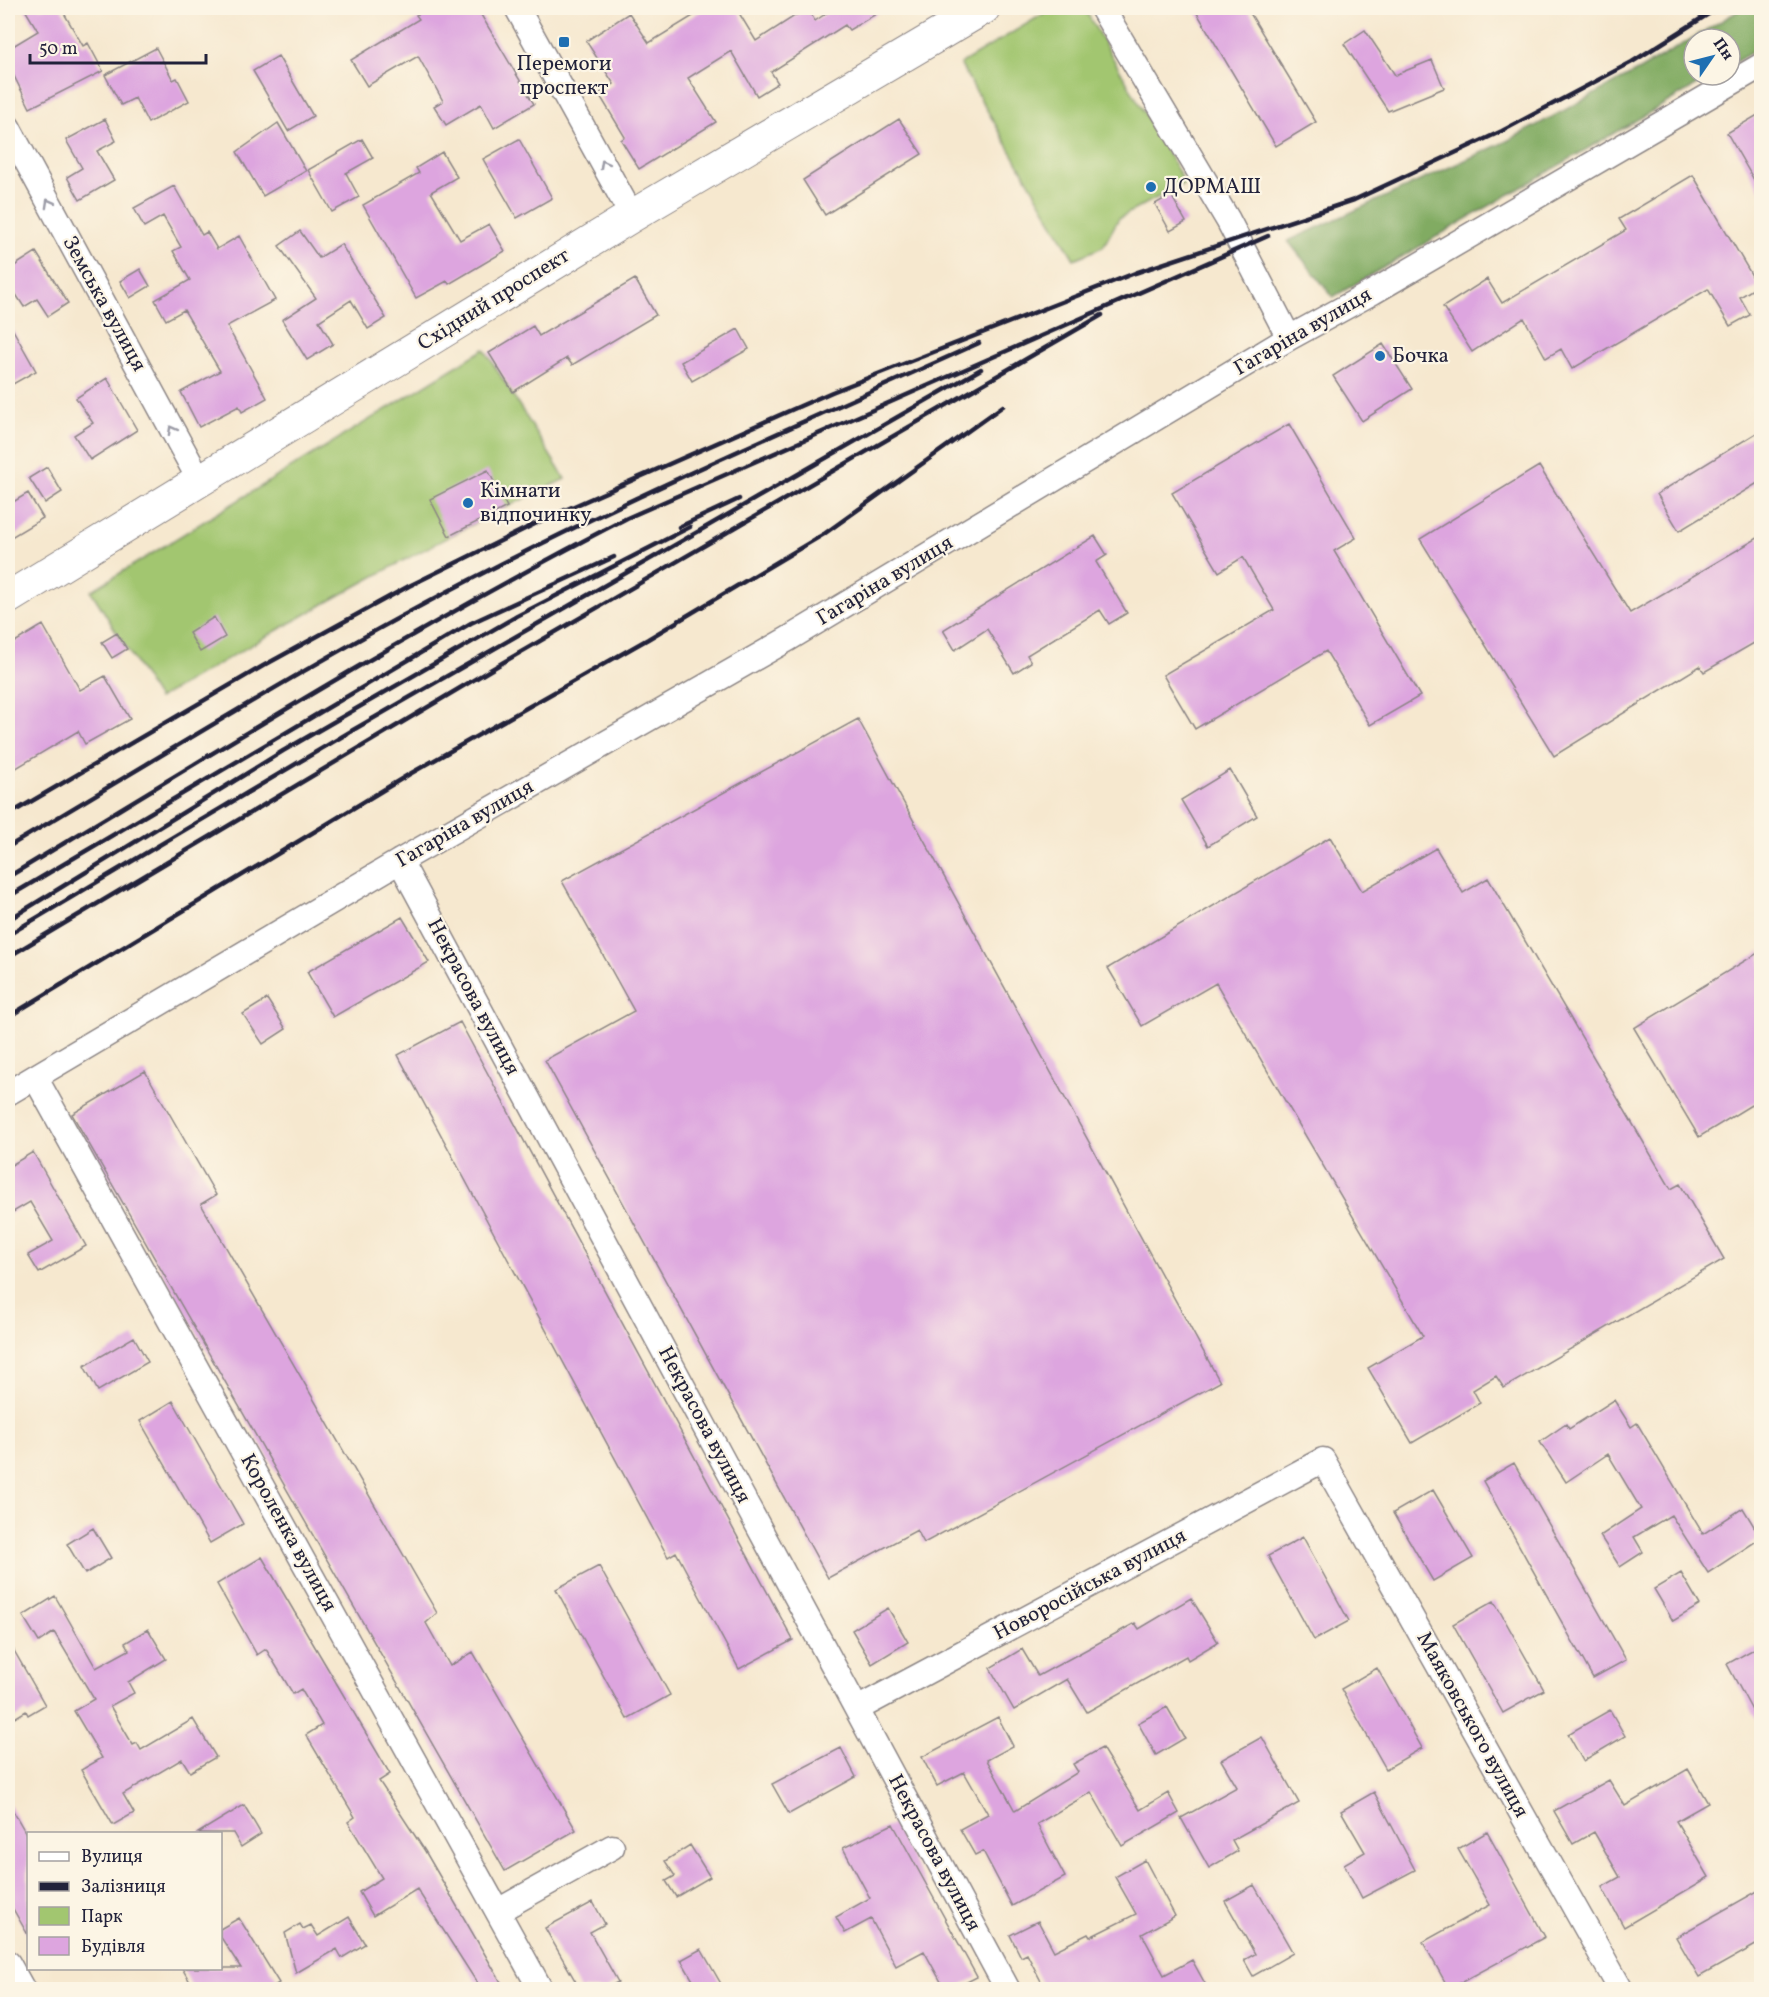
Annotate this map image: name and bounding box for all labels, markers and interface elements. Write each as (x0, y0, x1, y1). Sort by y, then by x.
scale bar (30, 27, 206, 65)
north arrow (1682, 27, 1742, 87)
text: Пн (1707, 34, 1738, 65)
marker: Перемоги проспект (557, 35, 571, 49)
text: 50 m (39, 37, 78, 62)
place label: Перемоги проспект (516, 50, 612, 103)
one-way arrow (600, 160, 611, 171)
place label: ДОРМАШ (1163, 173, 1261, 202)
marker: ДОРМАШ (1144, 180, 1158, 194)
one-way arrow (45, 199, 56, 209)
street label: Земська вулиця (55, 231, 153, 377)
street label: Східний проспект (412, 241, 576, 358)
street label: Гагаріна вулиця (1229, 281, 1377, 383)
place label: Бочка (1392, 342, 1449, 371)
marker: Бочка (1373, 349, 1387, 363)
one-way arrow (168, 426, 179, 436)
place label: Кімнати відпочинку (480, 477, 592, 530)
marker: Кімнати відпочинку (461, 496, 475, 510)
street label: Гагаріна вулиця (811, 529, 959, 633)
street label: Гагаріна вулиця (391, 773, 539, 875)
street label: Некрасова вулиця (419, 913, 527, 1081)
street label: Некрасова вулиця (650, 1341, 758, 1509)
street label: Короленка вулиця (233, 1449, 344, 1617)
street label: Новоросійська вулиця (988, 1522, 1192, 1648)
street label: Маяковського вулиця (1409, 1627, 1535, 1823)
street label: Некрасова вулиця (880, 1769, 988, 1937)
legend (27, 1832, 222, 1970)
text: Вулиця (81, 1845, 143, 1870)
text: Залізниця (81, 1875, 166, 1900)
text: Парк (81, 1905, 123, 1930)
text: Будівля (81, 1935, 145, 1960)

